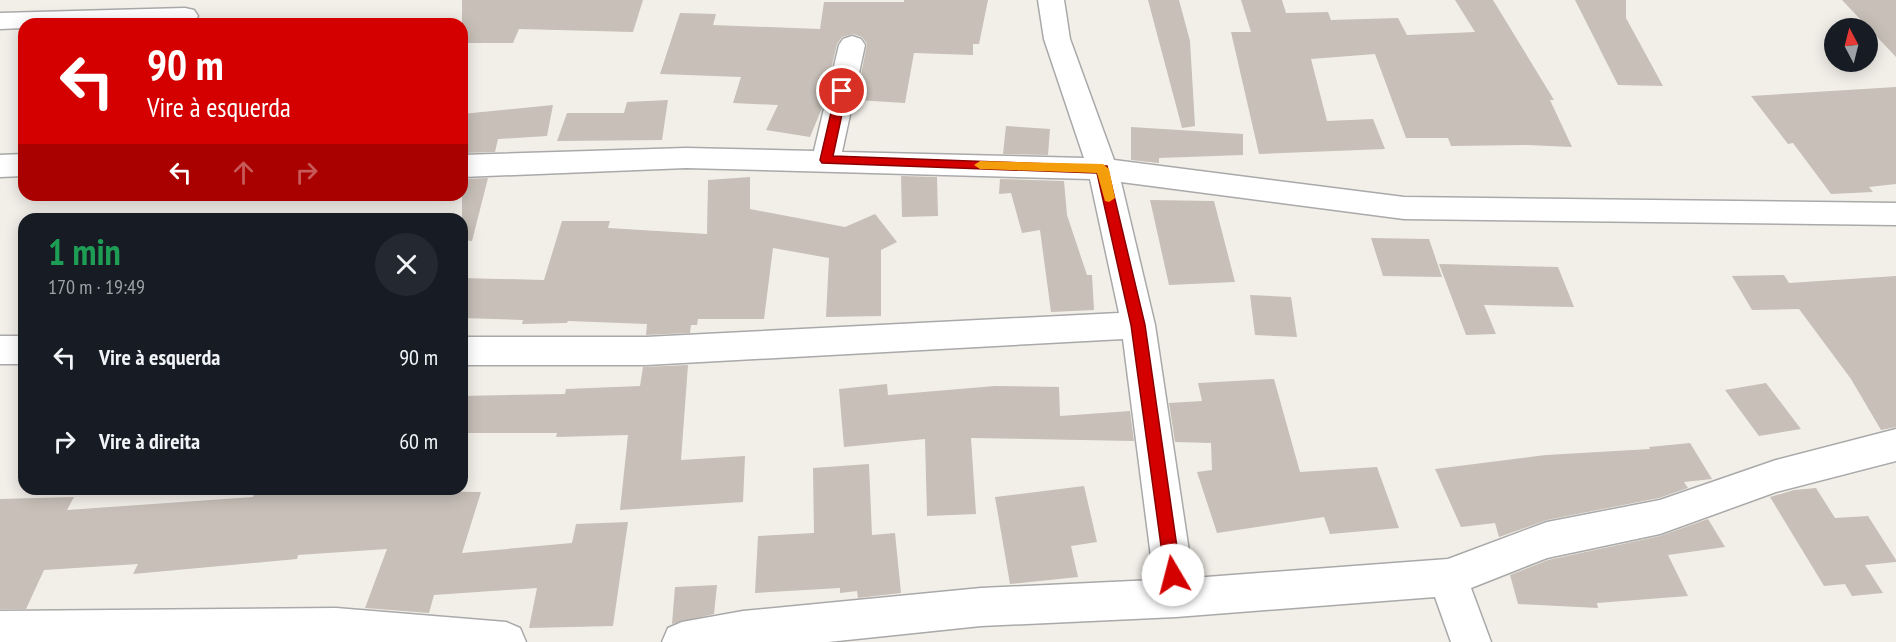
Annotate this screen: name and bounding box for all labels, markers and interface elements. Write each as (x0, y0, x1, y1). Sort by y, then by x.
north arrow (1824, 18, 1878, 72)
map controls (1824, 18, 1878, 72)
text: 90 m (147, 37, 224, 92)
icon: left (48, 42, 126, 120)
pin (816, 65, 867, 116)
icon: arrive (825, 74, 858, 107)
text: Vire à esquerda (147, 90, 291, 124)
icon: left (164, 156, 197, 189)
icon: ahead (227, 156, 260, 189)
icon: right (290, 156, 323, 189)
text: 1 min (48, 228, 121, 275)
button: close (375, 233, 438, 296)
text: 170 m · 19:49 (48, 274, 145, 300)
icon: left (48, 341, 81, 374)
text: Vire à esquerda (99, 343, 220, 371)
text: 90 m (399, 343, 438, 371)
icon: right (48, 425, 81, 458)
text: Vire à direita (99, 427, 200, 455)
text: 60 m (399, 427, 438, 455)
position arrow (1141, 543, 1205, 607)

